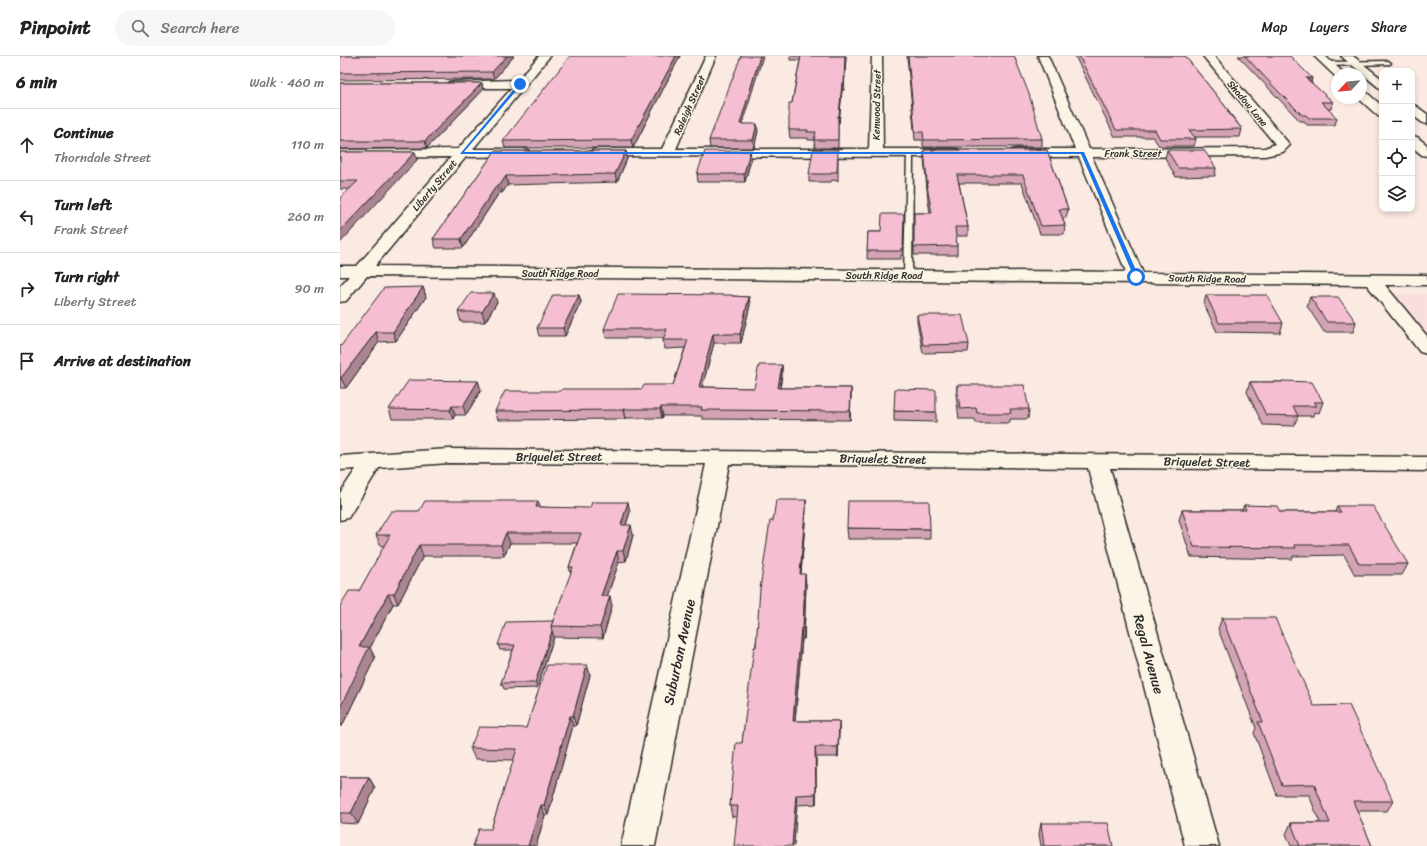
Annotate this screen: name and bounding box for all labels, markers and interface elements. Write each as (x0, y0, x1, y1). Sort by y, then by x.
search box (115, 10, 395, 46)
text: Pinpoint (20, 11, 91, 44)
text: Search here (161, 15, 240, 41)
text: Map (1262, 15, 1287, 40)
text: Layers (1309, 15, 1349, 40)
text: Share (1371, 15, 1407, 40)
icon: search (129, 17, 151, 39)
text: 6 min (16, 67, 57, 97)
north arrow (1331, 68, 1367, 104)
map controls (1379, 68, 1415, 212)
button: + (1379, 68, 1415, 104)
street label: Kenwood Street (867, 69, 887, 140)
text: Walk · 460 m (250, 71, 324, 94)
street label: Raleigh Street (669, 72, 712, 138)
route end (511, 75, 529, 93)
street label: Shadow Lane (1222, 76, 1272, 131)
button: − (1379, 104, 1415, 140)
text: Continue (54, 120, 114, 146)
text: 110 m (291, 133, 324, 156)
icon: ahead (16, 134, 38, 156)
button: locate (1379, 140, 1415, 176)
street label: Frank Street (1105, 145, 1162, 163)
text: Thorndale Street (54, 146, 152, 169)
street label: Liberty Street (408, 155, 462, 216)
button: layers (1379, 176, 1415, 212)
text: Turn left (54, 192, 112, 218)
text: 260 m (288, 205, 324, 228)
icon: left (16, 206, 38, 228)
text: Frank Street (54, 218, 128, 241)
text: Turn right (54, 264, 119, 290)
street label: South Ridge Road (521, 265, 599, 283)
street label: South Ridge Road (845, 267, 923, 285)
route start (1127, 268, 1145, 286)
street label: South Ridge Road (1168, 269, 1246, 289)
text: 90 m (294, 277, 324, 300)
icon: right (16, 278, 38, 300)
text: Liberty Street (54, 290, 136, 313)
text: Arrive at destination (54, 348, 191, 374)
icon: arrive (16, 350, 38, 372)
street label: Briquelet Street (516, 446, 602, 468)
street label: Briquelet Street (839, 447, 927, 471)
street label: Briquelet Street (1163, 450, 1251, 474)
street label: Suburban Avenue (656, 597, 703, 707)
street label: Regal Avenue (1126, 611, 1171, 697)

